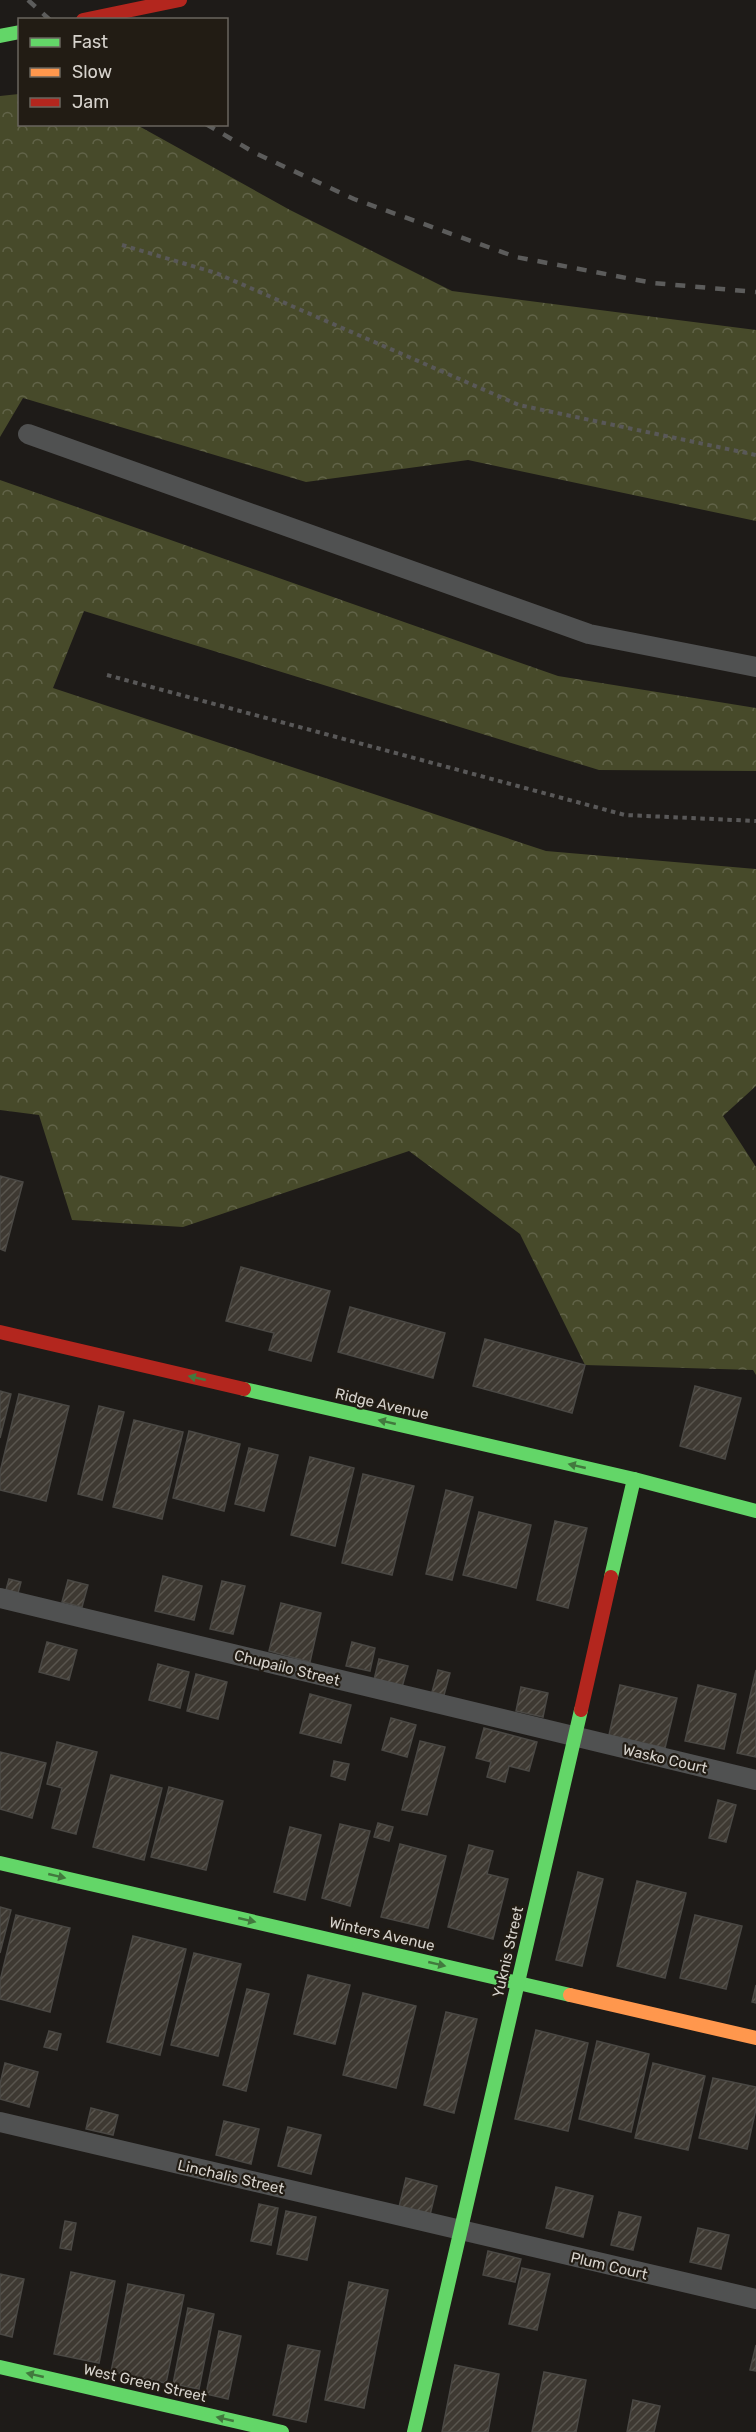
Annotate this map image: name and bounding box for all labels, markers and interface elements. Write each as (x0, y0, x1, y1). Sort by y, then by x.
legend (18, 18, 228, 126)
text: Fast (72, 31, 108, 53)
text: Slow (72, 61, 112, 83)
text: Jam (72, 91, 109, 113)
one-way arrow (188, 1372, 206, 1382)
street label: Ridge Avenue (333, 1384, 431, 1424)
one-way arrow (377, 1417, 396, 1426)
one-way arrow (568, 1461, 586, 1471)
street label: Chupailo Street (232, 1646, 342, 1690)
street label: Wasko Court (621, 1741, 709, 1778)
one-way arrow (48, 1871, 66, 1881)
street label: Yuknis Street (489, 1905, 527, 1999)
street label: Winters Avenue (327, 1913, 437, 1955)
one-way arrow (238, 1916, 257, 1925)
one-way arrow (428, 1960, 447, 1969)
street label: Linchalis Street (176, 2156, 286, 2198)
street label: Plum Court (569, 2248, 649, 2284)
street label: West Green Street (82, 2360, 209, 2406)
one-way arrow (26, 2369, 44, 2379)
one-way arrow (216, 2413, 234, 2423)

